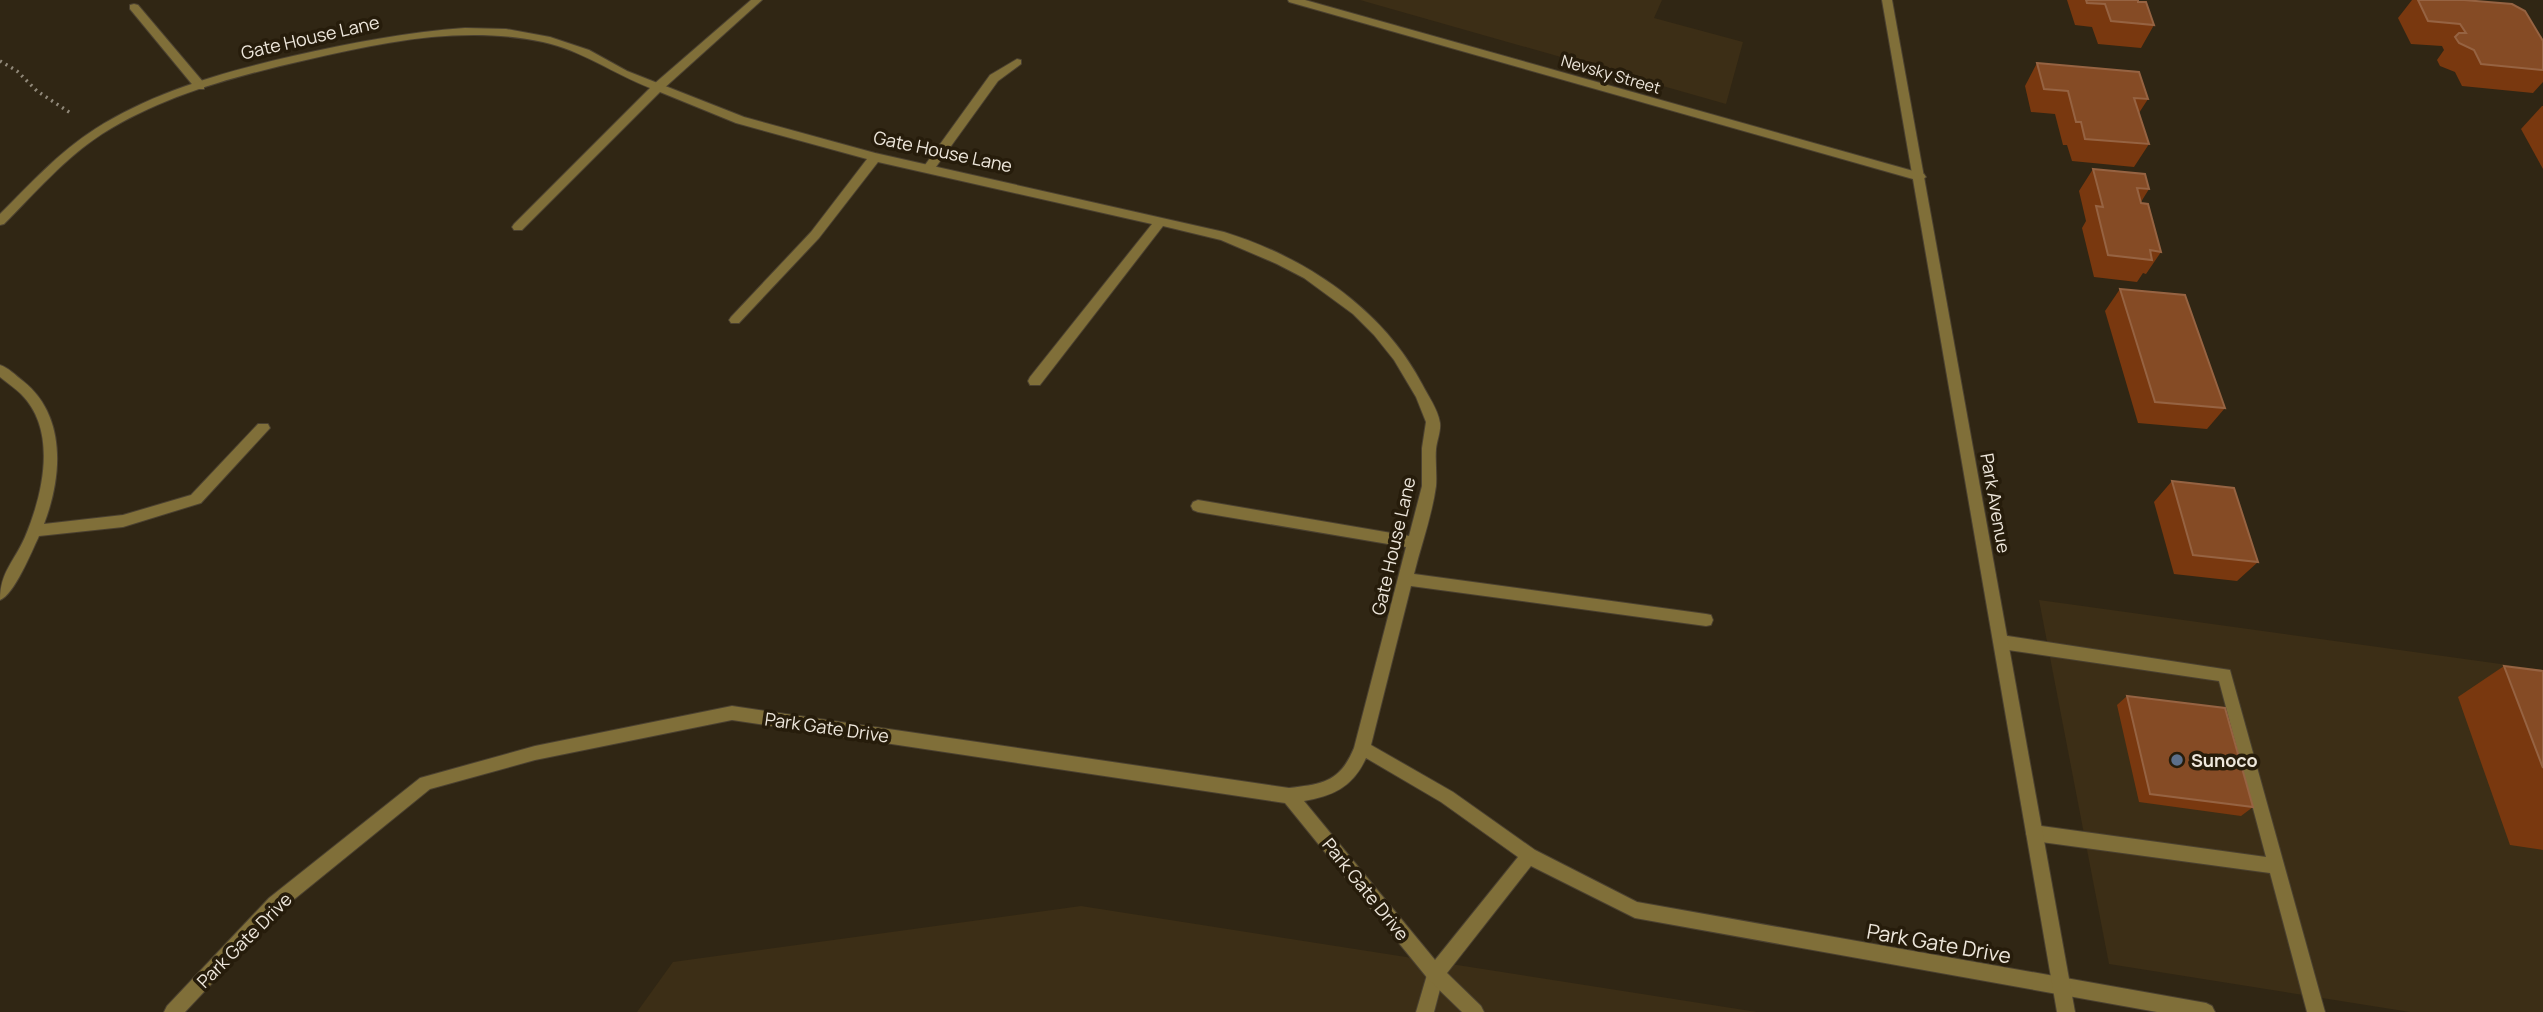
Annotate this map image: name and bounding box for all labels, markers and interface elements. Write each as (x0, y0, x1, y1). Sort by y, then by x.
street label: Gate House Lane (238, 9, 382, 65)
street label: Nevsky Street (1559, 49, 1663, 99)
street label: Gate House Lane (871, 125, 1015, 177)
street label: Park Avenue (1975, 451, 2017, 555)
street label: Gate House Lane (1365, 474, 1421, 618)
street label: Park Gate Drive (763, 706, 891, 748)
place label: Sunoco (2191, 748, 2258, 772)
marker: Sunoco (2169, 752, 2185, 768)
street label: Park Gate Drive (1317, 833, 1415, 945)
street label: Park Gate Drive (191, 887, 297, 993)
street label: Park Gate Drive (1865, 917, 2013, 969)

